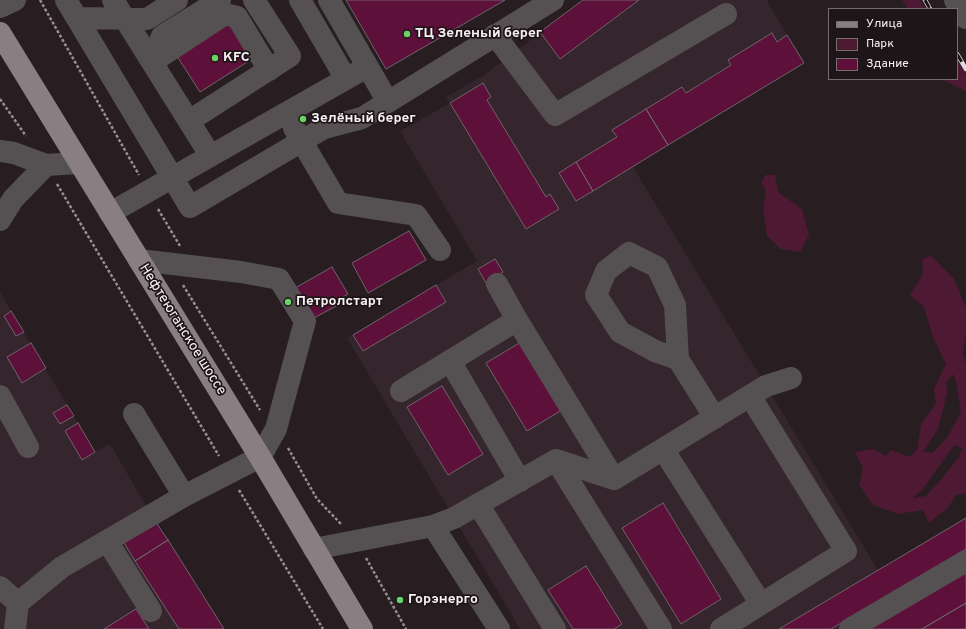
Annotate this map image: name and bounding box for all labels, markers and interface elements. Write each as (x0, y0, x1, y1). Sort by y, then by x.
legend (828, 8, 958, 80)
text: Улица (866, 16, 902, 32)
place label: ТЦ Зеленый берег (415, 26, 542, 42)
marker: ТЦ Зеленый берег (402, 29, 412, 39)
text: Парк (866, 36, 894, 52)
place label: KFC (223, 50, 250, 66)
marker: KFC (210, 53, 220, 63)
text: Здание (866, 56, 909, 72)
place label: Зелёный берег (311, 111, 416, 127)
marker: Зелёный берег (298, 114, 308, 124)
street label: Нефтеюганское шоссе (135, 261, 229, 399)
place label: Петролстарт (296, 294, 382, 310)
marker: Петролстарт (283, 297, 293, 307)
place label: Горэнерго (408, 592, 478, 608)
marker: Горэнерго (395, 595, 405, 605)

